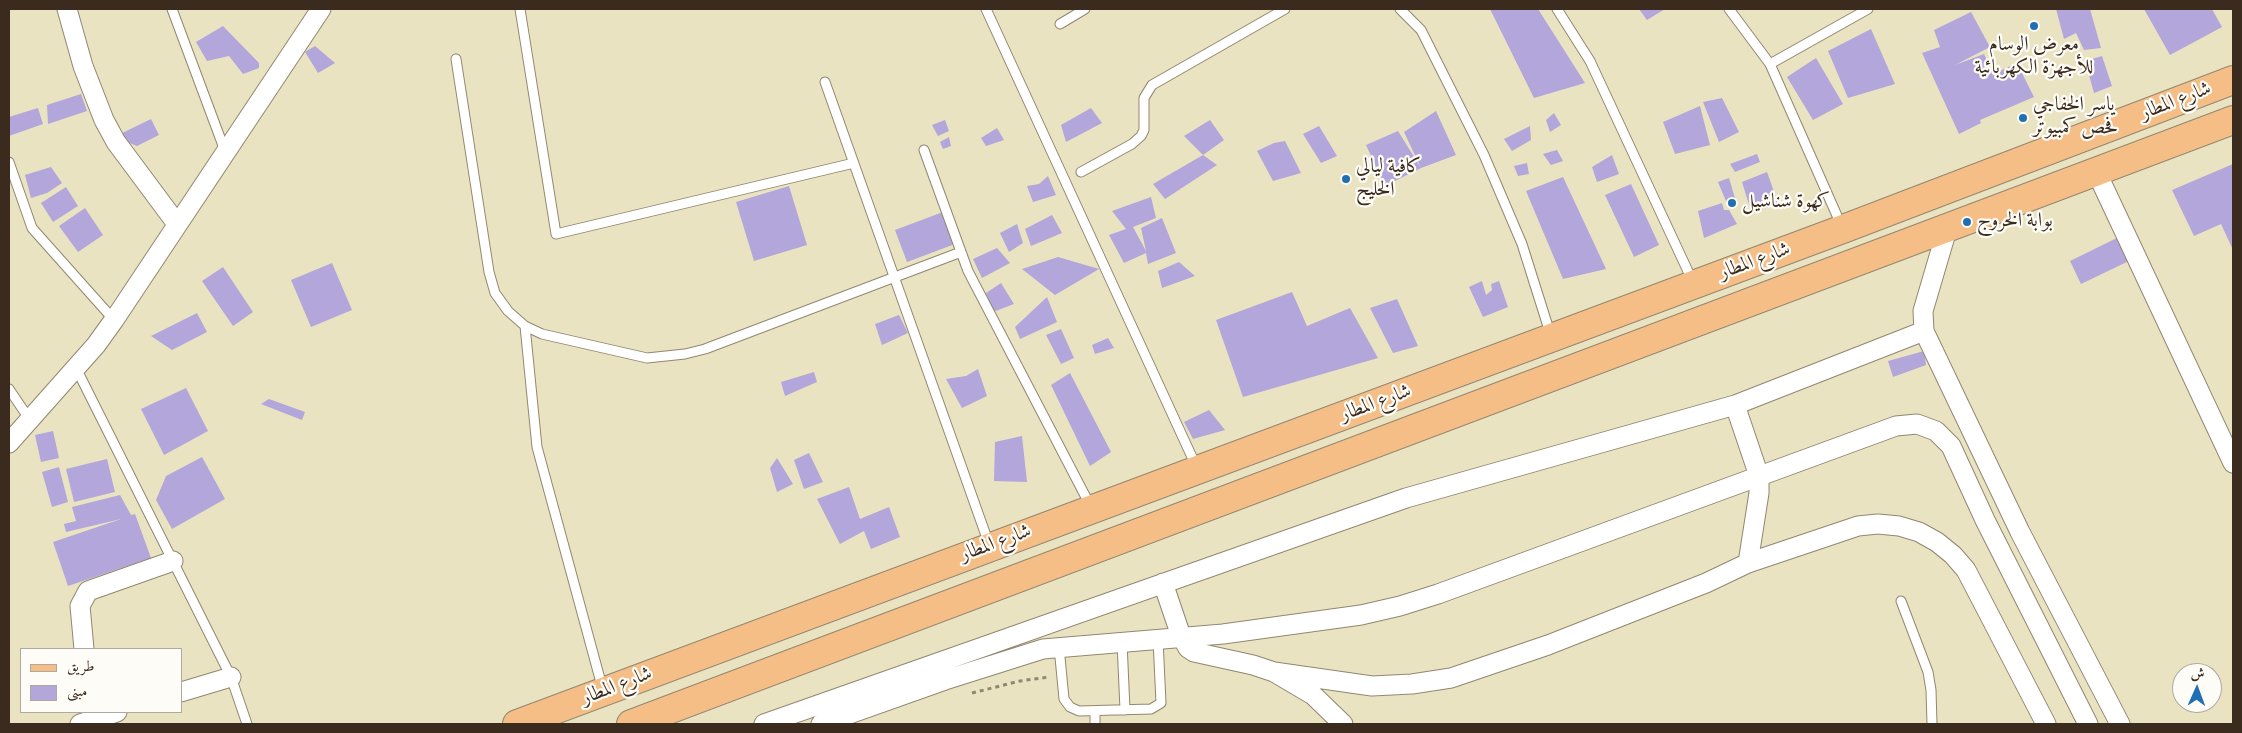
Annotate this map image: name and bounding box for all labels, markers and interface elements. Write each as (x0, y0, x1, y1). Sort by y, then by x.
marker: معرض الوسام للأجهزة الكهربائية (2028, 20, 2040, 32)
place label: معرض الوسام للأجهزة الكهربائية (1974, 34, 2094, 81)
street label: شارع المطار (2137, 78, 2215, 126)
place label: ياسر الخفاجي فحص كمبيوتر (2033, 94, 2118, 141)
marker: ياسر الخفاجي فحص كمبيوتر (2017, 112, 2029, 124)
place label: كافية ليالي الخليج (1356, 156, 1422, 203)
marker: كافية ليالي الخليج (1340, 173, 1352, 185)
place label: كهوة شناشيل (1742, 191, 1830, 215)
marker: كهوة شناشيل (1726, 197, 1738, 209)
place label: بوابة الخروج (1977, 210, 2053, 234)
marker: بوابة الخروج (1961, 216, 1973, 228)
street label: شارع المطار (1716, 238, 1794, 286)
street label: شارع المطار (1337, 380, 1415, 428)
street label: شارع المطار (957, 520, 1035, 568)
legend (20, 648, 182, 713)
text: طريق (67, 657, 94, 676)
street label: شارع المطار (578, 663, 656, 711)
north arrow (2172, 663, 2222, 713)
text: ش (2190, 665, 2205, 683)
text: مبنى (67, 682, 87, 701)

